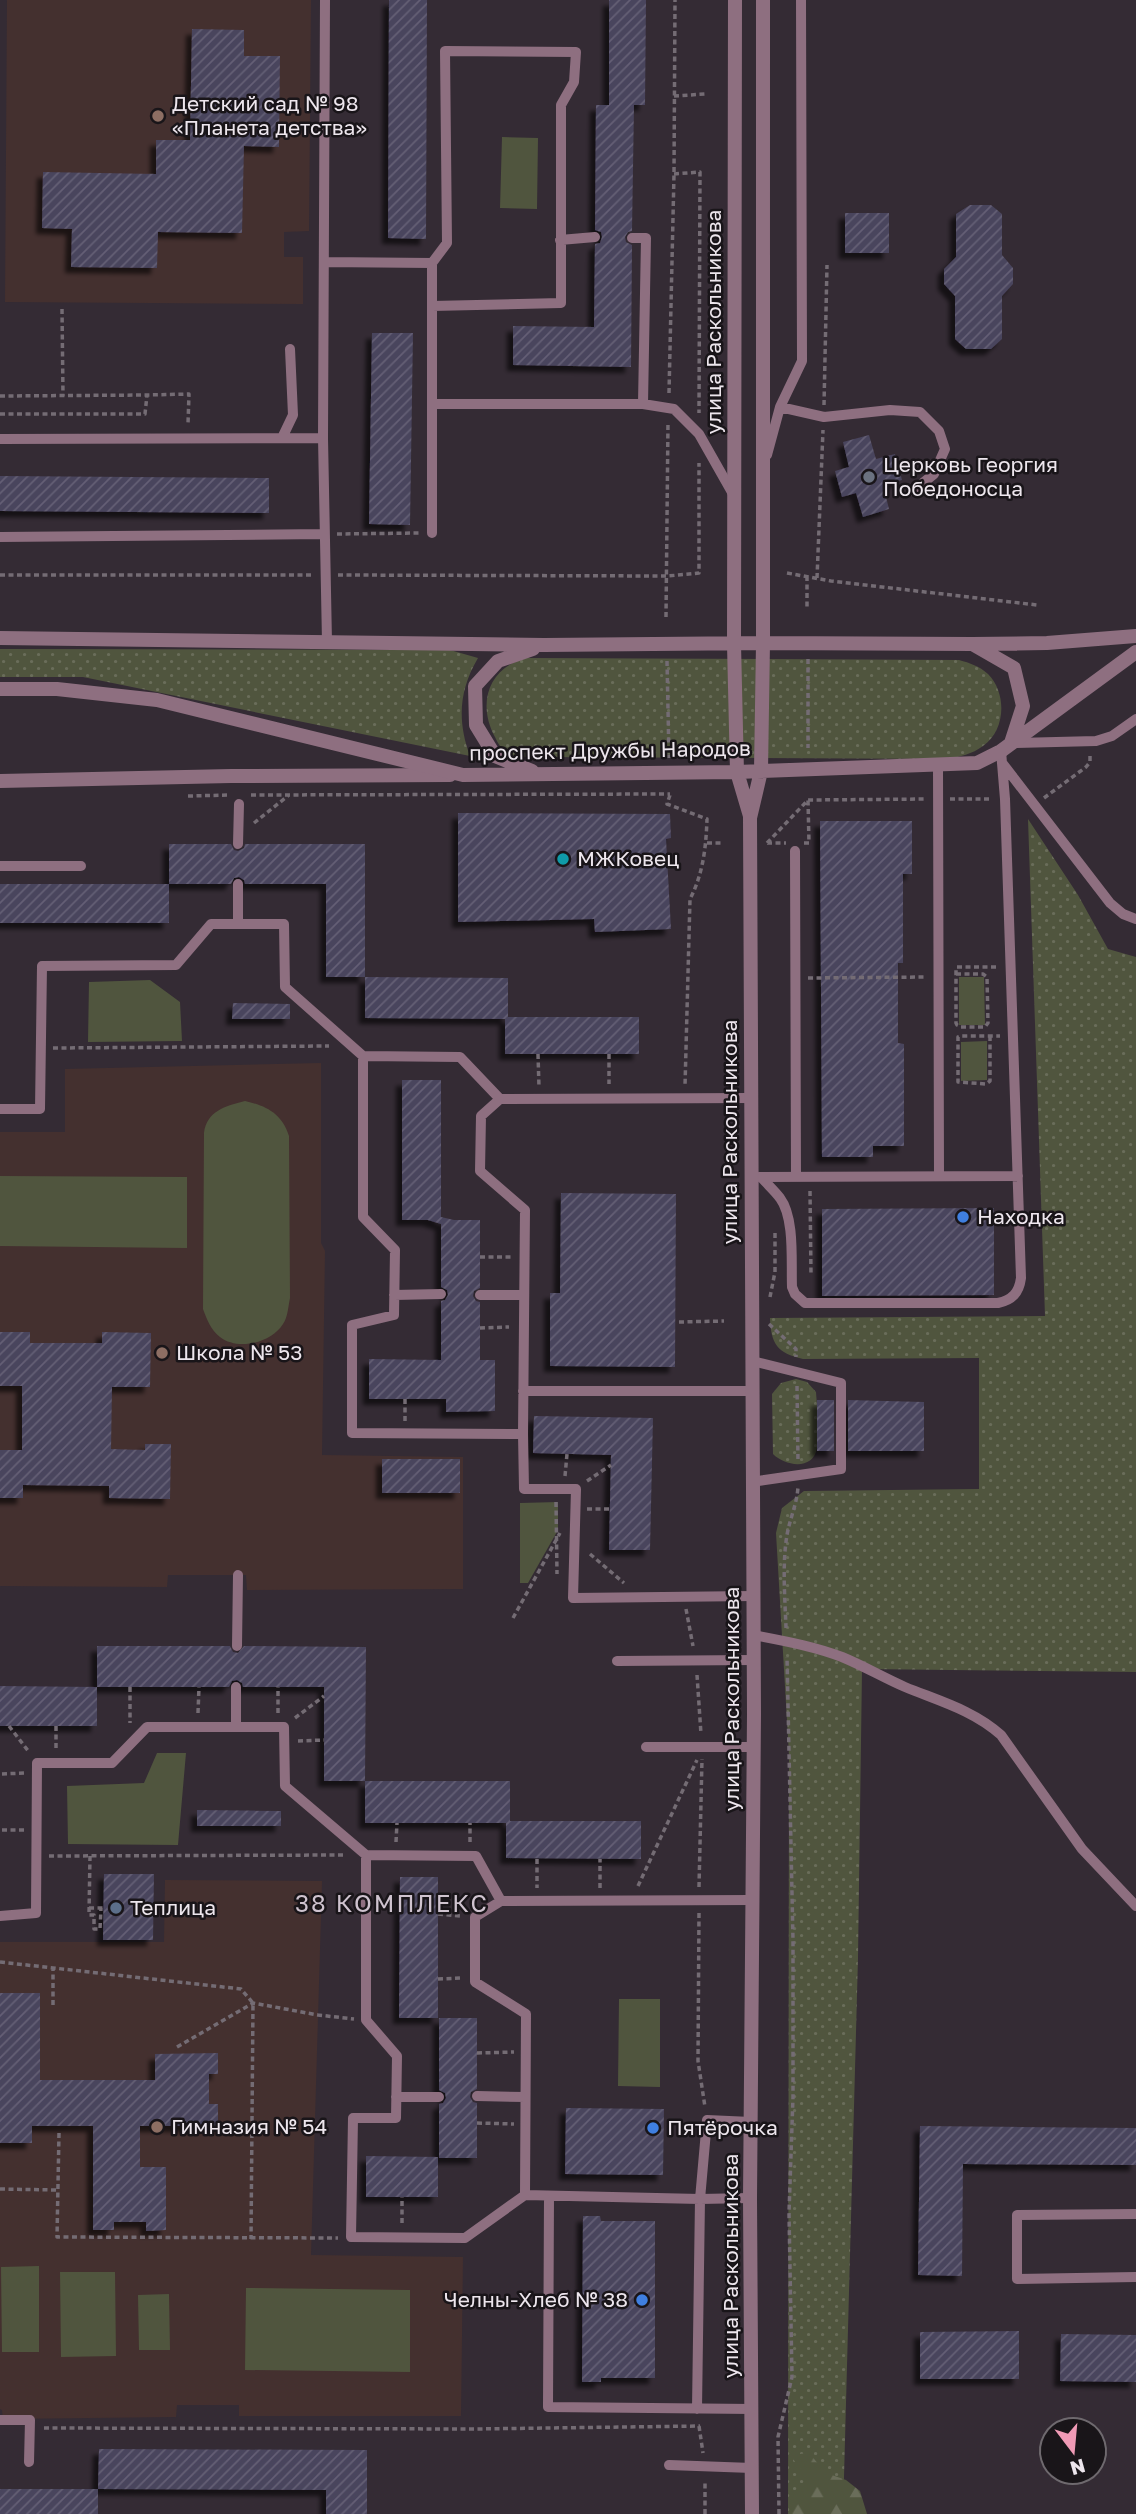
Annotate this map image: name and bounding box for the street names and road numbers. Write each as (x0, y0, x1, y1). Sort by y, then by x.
street label: улица Раскольникова (700, 210, 726, 434)
street label: проспект Дружбы Народов (469, 735, 751, 765)
street label: улица Раскольникова (716, 1020, 742, 1244)
street label: улица Раскольникова (718, 1587, 744, 1811)
street label: улица Раскольникова (717, 2154, 743, 2378)

